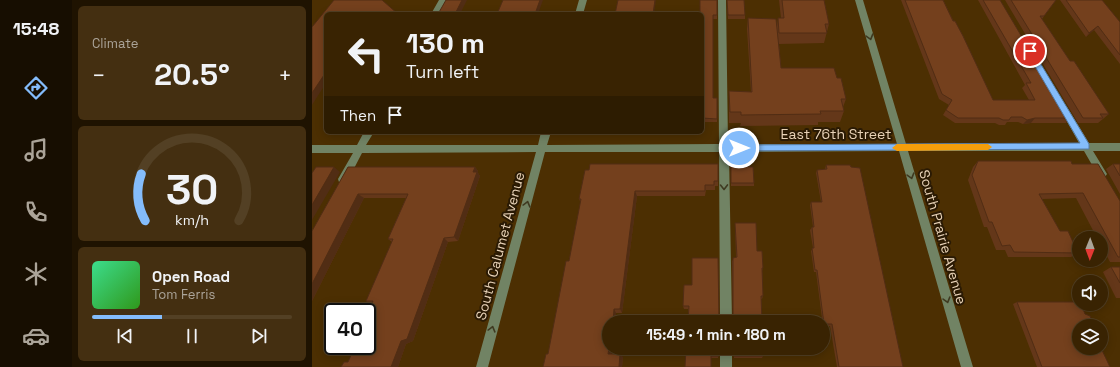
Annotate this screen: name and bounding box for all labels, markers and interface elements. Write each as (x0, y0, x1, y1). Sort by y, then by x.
text: 15:48 (13, 17, 59, 40)
text: 130 m (406, 25, 485, 61)
icon: left (340, 28, 392, 80)
one-way arrow (865, 34, 874, 41)
pin (1013, 34, 1047, 68)
text: Climate (92, 35, 138, 52)
icon: arrive (1019, 40, 1041, 62)
text: 20.5° (154, 55, 230, 94)
text: Turn left (406, 60, 479, 83)
text: − (92, 61, 106, 89)
text: + (278, 61, 292, 89)
icon: directions (22, 74, 50, 102)
icon: arrive (384, 104, 406, 126)
text: Then (340, 106, 376, 125)
street label: East 76th Street (781, 125, 891, 143)
position arrow (718, 127, 760, 169)
icon: music (22, 136, 50, 164)
text: 30 (166, 163, 218, 216)
street label: South Prairie Avenue (915, 168, 971, 306)
street label: South Calumet Avenue (472, 170, 528, 322)
one-way arrow (906, 172, 915, 179)
one-way arrow (720, 184, 728, 190)
icon: phone (22, 198, 50, 226)
one-way arrow (522, 201, 531, 208)
text: km/h (175, 211, 209, 229)
north arrow (1072, 231, 1108, 267)
map controls (1072, 231, 1108, 355)
icon: climate (22, 260, 50, 288)
text: Open Road (152, 267, 230, 286)
button: sound (1072, 275, 1108, 311)
text: Tom Ferris (152, 286, 215, 303)
one-way arrow (942, 297, 951, 304)
speed limit sign: 40 (324, 303, 376, 355)
button: layers (1072, 319, 1108, 355)
icon: car (22, 322, 50, 350)
icon: previous (114, 325, 136, 347)
icon: pause (181, 325, 203, 347)
icon: next (248, 325, 270, 347)
text: 15:49 · 1 min · 180 m (646, 325, 786, 344)
one-way arrow (488, 326, 496, 333)

